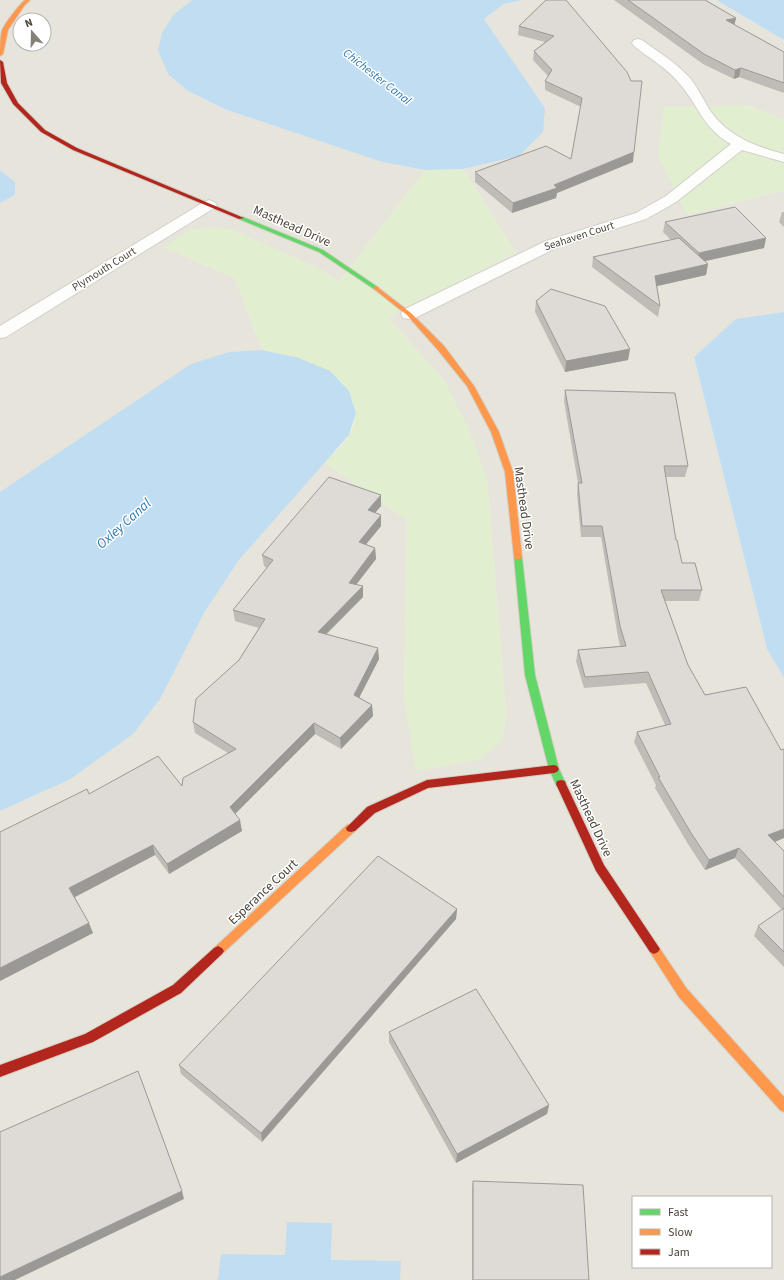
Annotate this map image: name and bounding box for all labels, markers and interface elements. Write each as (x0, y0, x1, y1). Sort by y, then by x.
north arrow (12, 12, 52, 52)
text: N (23, 15, 35, 31)
water label: Chichester Canal (339, 45, 415, 109)
street label: Masthead Drive (250, 201, 334, 251)
street label: Seahaven Court (542, 218, 616, 254)
street label: Plymouth Court (69, 243, 139, 295)
street label: Masthead Drive (509, 465, 539, 551)
water label: Oxley Canal (92, 494, 156, 554)
street label: Masthead Drive (565, 776, 617, 860)
street label: Esperance Court (224, 855, 302, 929)
legend (632, 1196, 772, 1268)
text: Fast (668, 1204, 688, 1221)
text: Slow (668, 1224, 693, 1241)
text: Jam (668, 1244, 690, 1261)

